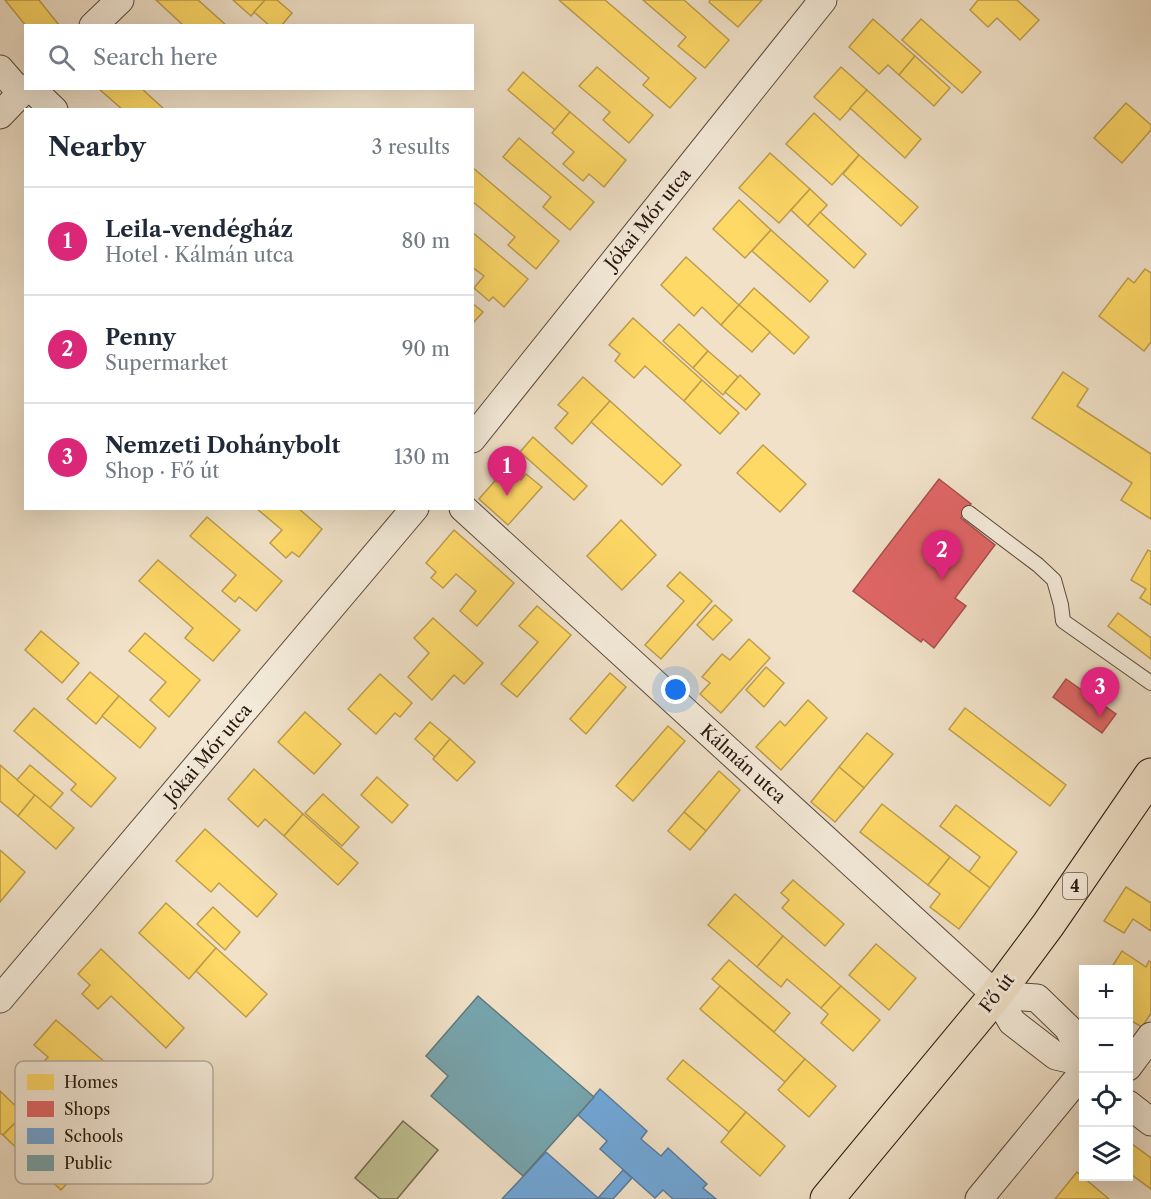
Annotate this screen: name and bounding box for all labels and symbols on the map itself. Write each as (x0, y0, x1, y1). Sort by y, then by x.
street label: Jókai Mór utca (598, 163, 696, 277)
pin: 1 (488, 446, 526, 496)
pin: 2 (922, 530, 962, 580)
pin: 3 (1080, 668, 1120, 717)
your location (661, 675, 690, 704)
street label: Jókai Mór utca (158, 699, 257, 811)
street label: Kálmán utca (696, 720, 791, 808)
road number: 4 (1063, 873, 1087, 899)
street label: Fő út (975, 968, 1020, 1017)
legend (15, 1061, 213, 1184)
text: Homes (64, 1072, 118, 1092)
text: Shops (64, 1099, 110, 1119)
text: Schools (64, 1126, 123, 1146)
text: Public (64, 1153, 112, 1173)

